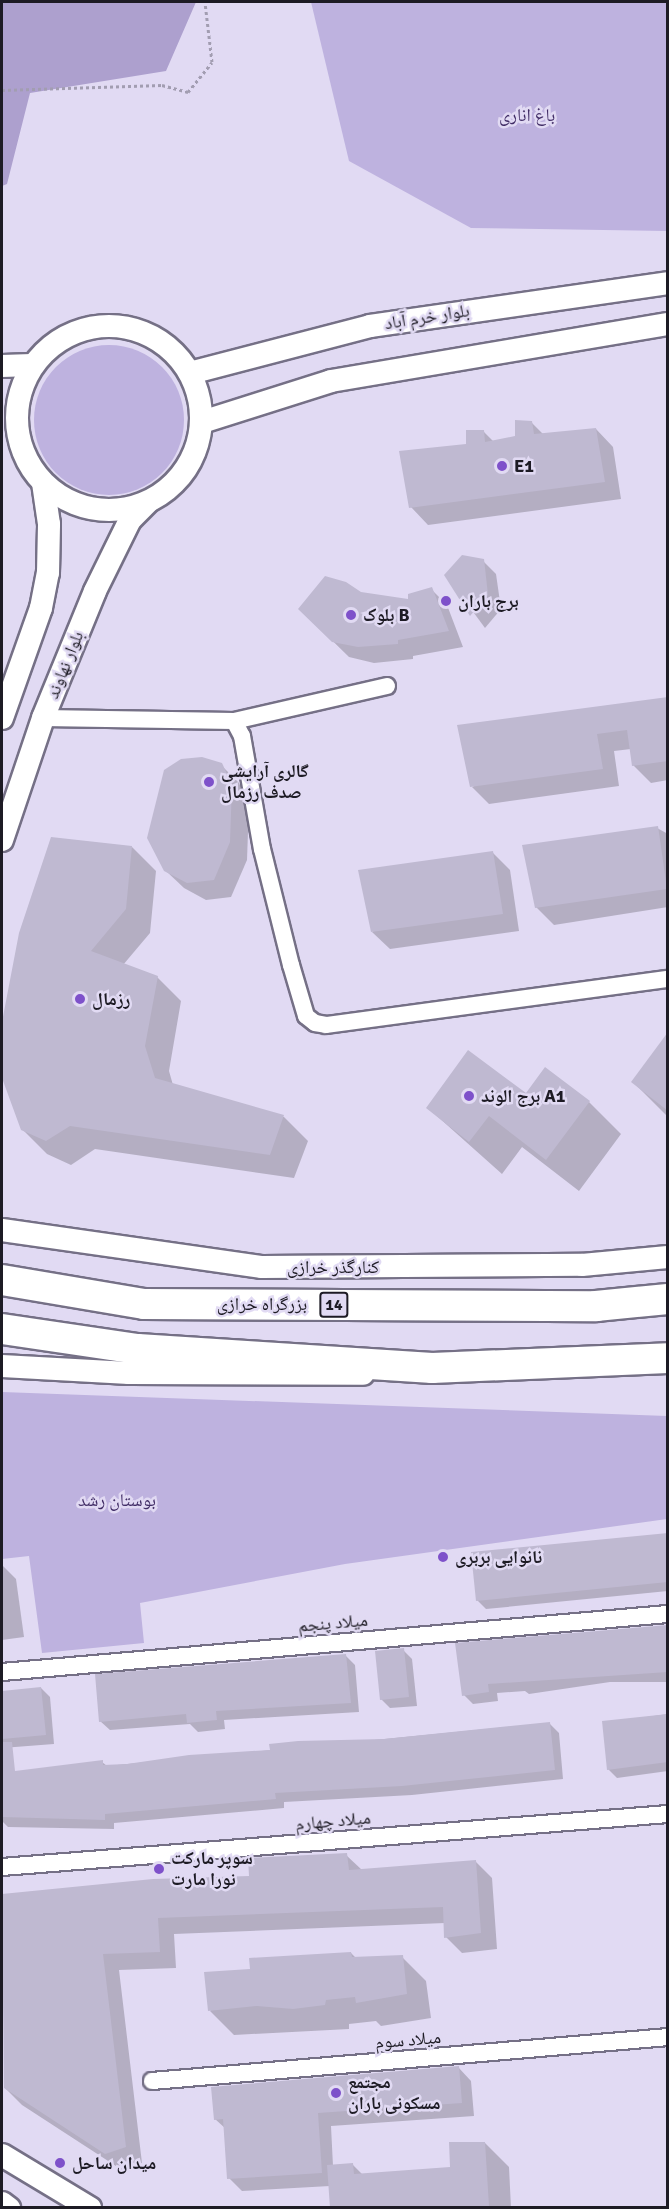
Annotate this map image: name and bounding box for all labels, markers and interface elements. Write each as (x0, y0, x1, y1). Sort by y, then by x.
park label: باغ اناری (499, 104, 555, 126)
street label: بلوار خرم آباد (383, 300, 471, 334)
place label: E1 (514, 455, 534, 477)
marker: E1 (495, 459, 509, 473)
place label: برج باران (458, 590, 519, 612)
marker: برج باران (439, 594, 453, 608)
place label: بلوک B (363, 604, 410, 626)
marker: بلوک B (344, 608, 358, 622)
street label: بلوار نهاوند (42, 628, 88, 702)
place label: گالری آرایشی صدف رزمال (221, 761, 309, 804)
marker: گالری آرایشی صدف رزمال (202, 775, 216, 789)
place label: رزمال (92, 988, 130, 1010)
marker: رزمال (73, 992, 87, 1006)
place label: برج الوند A1 (481, 1085, 565, 1107)
marker: برج الوند A1 (462, 1089, 476, 1103)
street label: کنارگذر خرازی (287, 1256, 379, 1278)
road number: 14 (319, 1292, 349, 1318)
street label: بزرگراه خرازی (217, 1293, 307, 1315)
park label: بوستان رشد (78, 1489, 156, 1511)
place label: نانوایی بربری (455, 1546, 542, 1568)
marker: نانوایی بربری (436, 1550, 450, 1564)
street label: میلاد پنجم (297, 1609, 369, 1637)
street label: میلاد چهارم (294, 1807, 372, 1835)
place label: سوپر مارکت نورا مارت (171, 1848, 253, 1890)
marker: سوپر مارکت نورا مارت (152, 1862, 166, 1876)
street label: میلاد سوم (374, 2026, 442, 2054)
place label: مجتمع مسکونی باران (348, 2072, 440, 2114)
marker: مجتمع مسکونی باران (329, 2086, 343, 2100)
place label: میدان ساحل (72, 2152, 156, 2174)
marker: میدان ساحل (53, 2156, 67, 2170)

